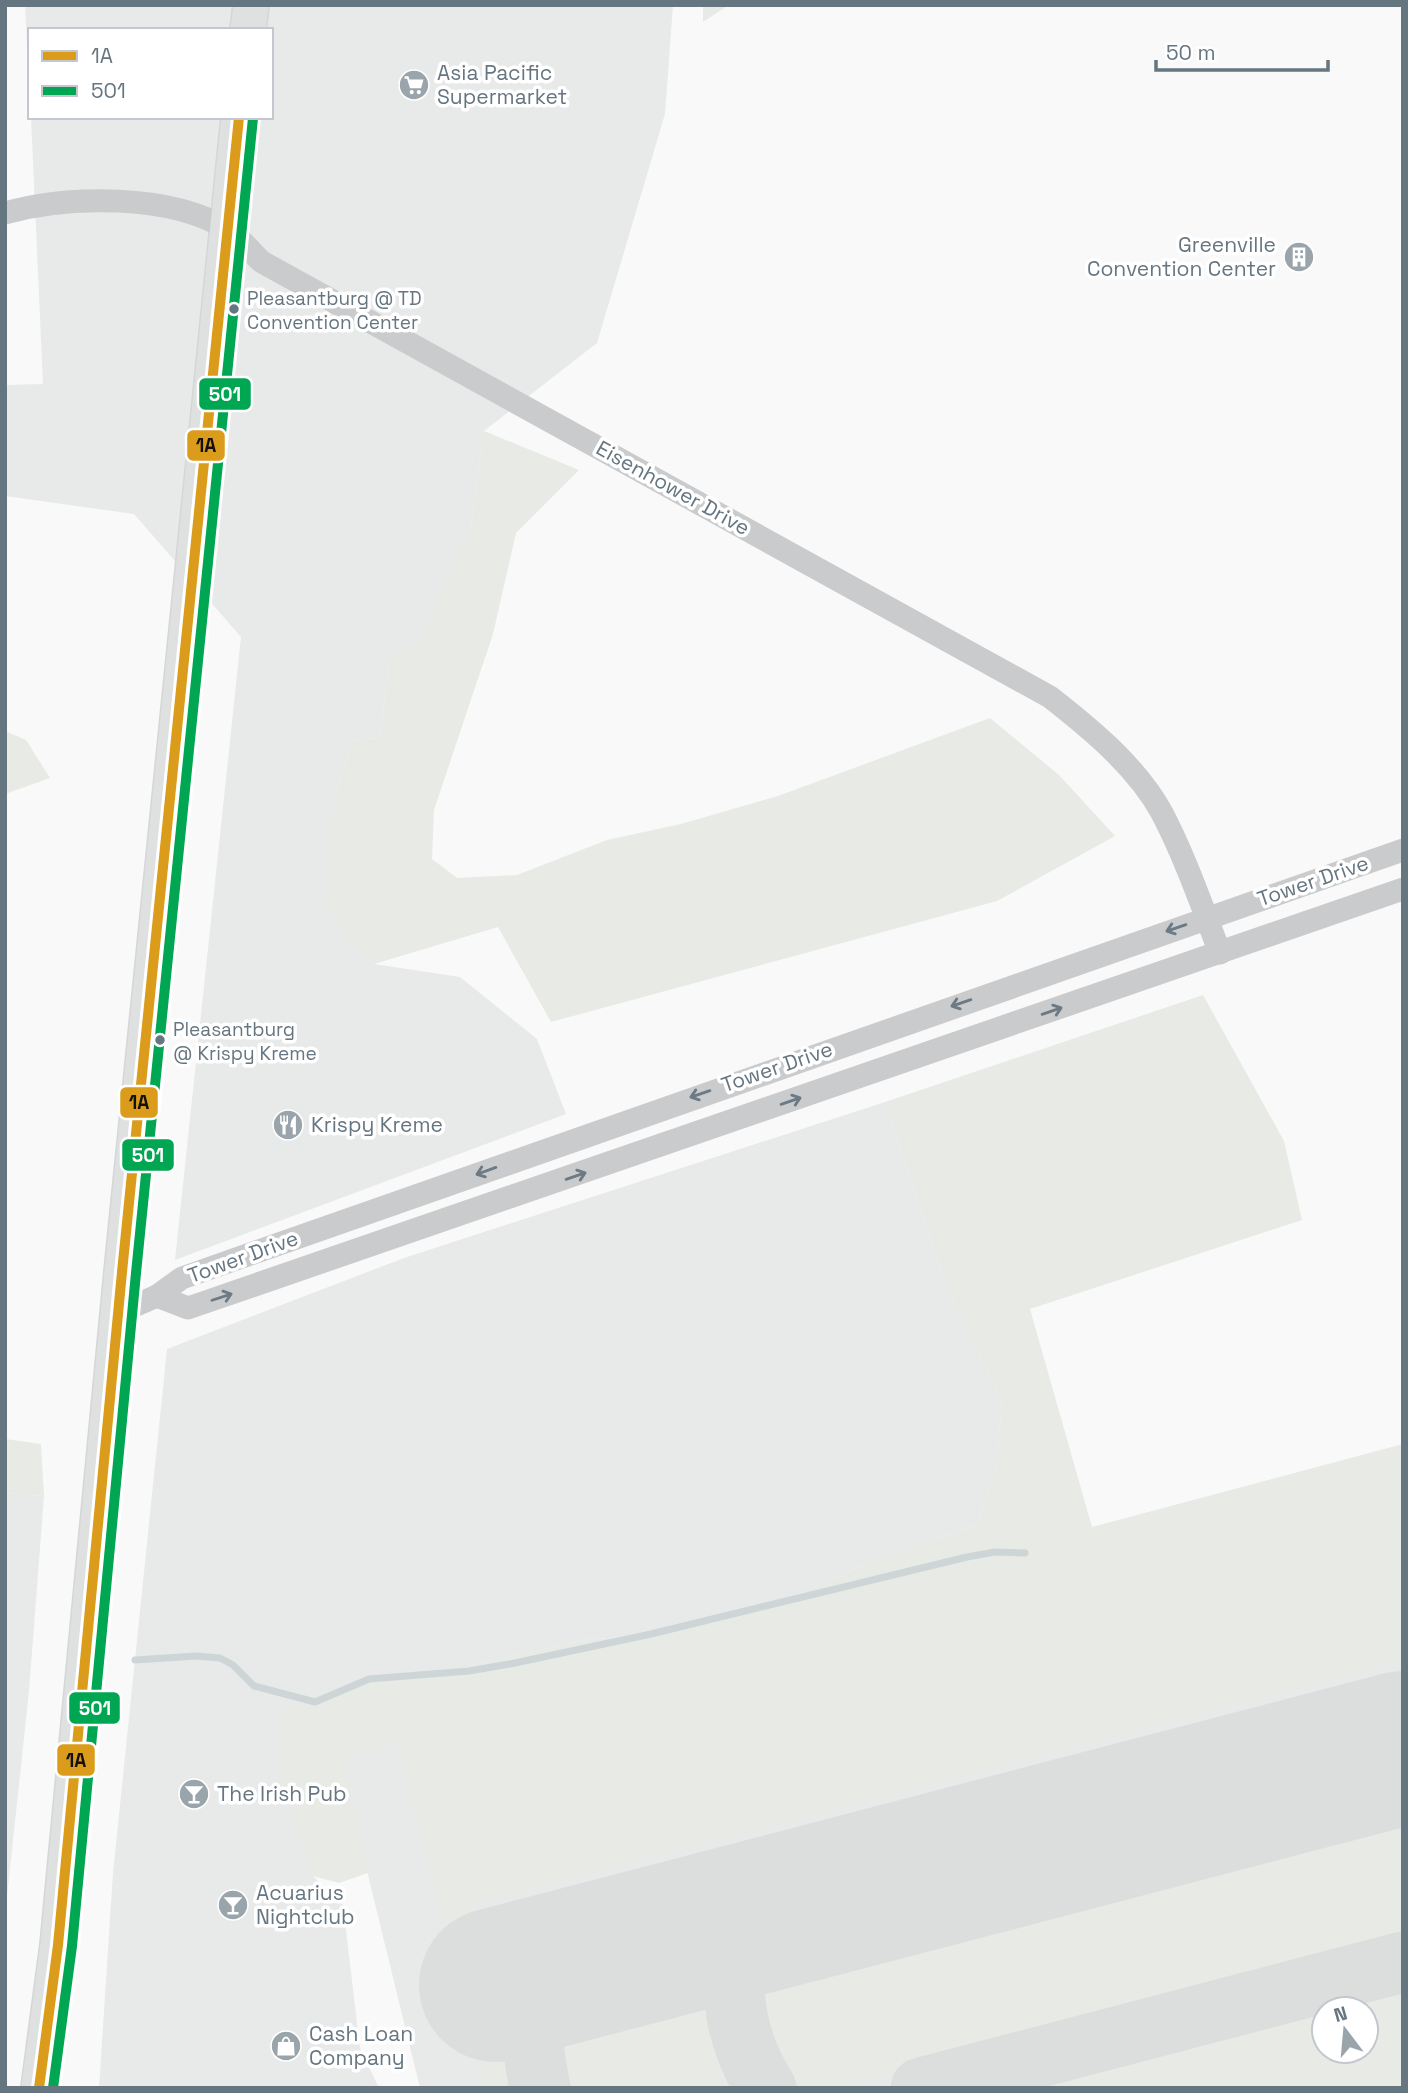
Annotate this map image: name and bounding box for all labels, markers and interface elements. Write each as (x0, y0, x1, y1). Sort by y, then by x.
legend (28, 28, 273, 119)
scale bar (1156, 28, 1328, 72)
text: 50 m (1166, 39, 1216, 66)
text: 1A (91, 42, 113, 69)
place label: Asia Pacific Supermarket (437, 59, 567, 110)
supermarket icon: Asia Pacific Supermarket (397, 68, 431, 102)
text: 501 (91, 77, 126, 104)
place label: Greenville Convention Center (1087, 231, 1276, 282)
building icon: Greenville Convention Center (1282, 240, 1316, 274)
place label: Pleasantburg @ TD Convention Center (247, 286, 422, 335)
marker: Pleasantburg @ TD Convention Center (227, 302, 241, 316)
line badge: 501 (198, 377, 252, 411)
text: 501 (209, 382, 241, 407)
line badge: 1A (186, 429, 226, 462)
text: 1A (196, 433, 216, 458)
street label: Eisenhower Drive (592, 434, 755, 541)
street label: Tower Drive (1254, 849, 1372, 912)
one-way arrow (1165, 922, 1187, 935)
one-way arrow (951, 998, 973, 1010)
one-way arrow (1041, 1004, 1063, 1016)
place label: Pleasantburg @ Krispy Kreme (173, 1017, 317, 1066)
marker: Pleasantburg @ Krispy Kreme (153, 1033, 167, 1047)
street label: Tower Drive (718, 1035, 836, 1098)
line badge: 1A (119, 1086, 159, 1119)
one-way arrow (689, 1088, 711, 1101)
text: 1A (129, 1090, 149, 1115)
one-way arrow (779, 1094, 801, 1106)
restaurant icon: Krispy Kreme (271, 1108, 305, 1142)
place label: Krispy Kreme (311, 1111, 443, 1138)
line badge: 501 (121, 1138, 175, 1172)
text: 501 (132, 1143, 164, 1168)
one-way arrow (475, 1165, 497, 1178)
one-way arrow (565, 1169, 587, 1182)
street label: Tower Drive (184, 1224, 302, 1289)
one-way arrow (210, 1290, 232, 1302)
line badge: 501 (68, 1691, 121, 1725)
text: 501 (79, 1696, 111, 1721)
line badge: 1A (56, 1743, 96, 1777)
text: 1A (66, 1748, 86, 1773)
bar icon: The Irish Pub (177, 1777, 211, 1811)
place label: The Irish Pub (217, 1780, 347, 1807)
place label: Acuarius Nightclub (256, 1879, 355, 1930)
bar icon: Acuarius Nightclub (216, 1888, 250, 1922)
north arrow (1310, 1995, 1380, 2065)
text: N (1331, 2000, 1350, 2028)
place label: Cash Loan Company (309, 2020, 413, 2071)
shop icon: Cash Loan Company (269, 2029, 303, 2063)

